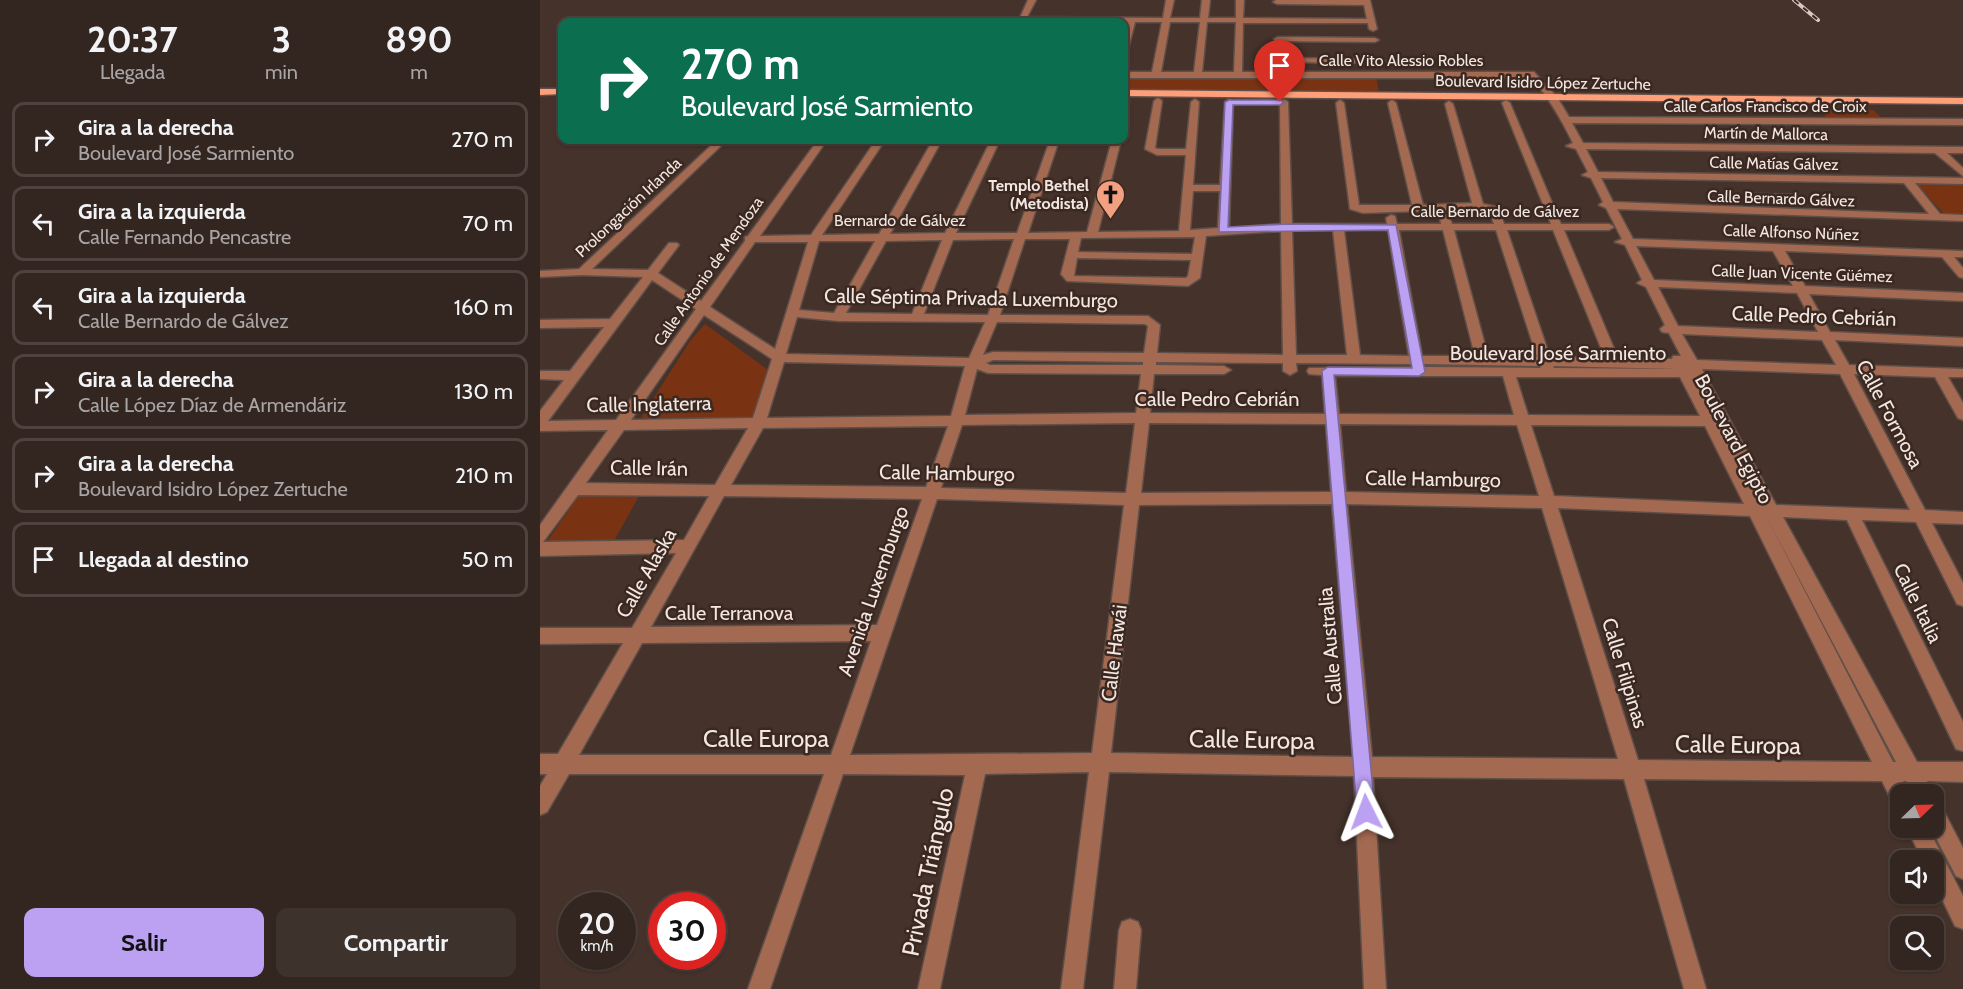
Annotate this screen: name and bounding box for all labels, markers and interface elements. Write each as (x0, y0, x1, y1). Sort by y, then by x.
text: 20:37 (87, 17, 178, 61)
text: 3 (272, 17, 291, 61)
text: 890 (385, 17, 453, 61)
text: 270 m (681, 38, 800, 90)
pin (1254, 40, 1305, 102)
icon: right (582, 42, 660, 120)
icon: arrive (1263, 49, 1296, 82)
street label: Calle Vito Alessio Robles (1319, 51, 1484, 70)
text: Llegada (100, 60, 165, 84)
text: min (265, 60, 298, 84)
text: m (410, 60, 428, 84)
street label: Boulevard Isidro López Zertuche (1435, 71, 1651, 94)
text: Boulevard José Sarmiento (681, 90, 973, 123)
street label: Calle Carlos Francisco de Croix (1663, 97, 1867, 116)
text: Gira a la derecha (78, 114, 234, 141)
icon: right (27, 123, 60, 156)
street label: Martín de Mallorca (1704, 123, 1829, 144)
text: 270 m (451, 126, 513, 153)
text: Boulevard José Sarmiento (78, 141, 294, 165)
street label: Prolongación Irlanda (572, 153, 685, 261)
street label: Calle Matías Gálvez (1709, 153, 1839, 174)
place label: Templo Bethel (Metodista) (988, 176, 1089, 213)
church icon: Templo Bethel (Metodista) (1094, 178, 1126, 220)
street label: Calle Bernardo Gálvez (1707, 186, 1856, 211)
street label: Calle Antonio de Mendoza (650, 193, 767, 350)
text: Gira a la izquierda (78, 198, 246, 225)
street label: Calle Bernardo de Gálvez (1411, 202, 1580, 221)
icon: left (27, 207, 60, 240)
text: 70 m (463, 210, 513, 237)
street label: Bernardo de Gálvez (834, 211, 966, 230)
street label: Calle Alfonso Núñez (1723, 221, 1860, 244)
text: Calle Fernando Pencastre (78, 225, 291, 249)
street label: Calle Juan Vicente Güémez (1711, 261, 1893, 286)
text: Gira a la izquierda (78, 282, 246, 309)
street label: Calle Séptima Privada Luxemburgo (824, 283, 1118, 313)
icon: left (27, 291, 60, 324)
text: 160 m (454, 294, 513, 321)
street label: Calle Pedro Cebrián (1731, 301, 1897, 331)
text: Calle Bernardo de Gálvez (78, 309, 289, 333)
street label: Boulevard José Sarmiento (1450, 341, 1666, 365)
street label: Calle Formosa (1851, 356, 1929, 473)
text: Gira a la derecha (78, 366, 234, 393)
street label: Boulevard Egipto (1690, 370, 1778, 508)
icon: right (27, 375, 60, 408)
text: 130 m (454, 378, 513, 405)
street label: Calle Pedro Cebrián (1135, 387, 1299, 411)
street label: Calle Inglaterra (586, 391, 712, 417)
text: Calle López Díaz de Armendáriz (78, 393, 346, 417)
text: Gira a la derecha (78, 450, 234, 477)
street label: Calle Irán (610, 455, 688, 481)
icon: right (27, 459, 60, 492)
street label: Calle Hamburgo (879, 460, 1015, 486)
text: 210 m (455, 462, 513, 489)
street label: Calle Hamburgo (1365, 466, 1501, 492)
text: Boulevard Isidro López Zertuche (78, 477, 348, 501)
street label: Avenida Luxemburgo (833, 503, 913, 679)
street label: Calle Alaska (611, 524, 681, 622)
icon: arrive (27, 543, 60, 576)
text: Llegada al destino (78, 546, 249, 573)
text: 50 m (461, 546, 513, 573)
street label: Calle Italia (1888, 559, 1948, 647)
street label: Calle Australia (1313, 586, 1347, 706)
street label: Calle Terranova (665, 601, 794, 625)
street label: Calle Hawái (1096, 603, 1132, 703)
street label: Calle Filipinas (1597, 615, 1653, 731)
street label: Calle Europa (703, 724, 829, 753)
street label: Calle Europa (1189, 724, 1316, 755)
street label: Calle Europa (1675, 729, 1802, 760)
position arrow (1334, 780, 1398, 844)
north arrow (1890, 784, 1944, 838)
map controls (1890, 784, 1944, 970)
street label: Privada Triángulo (896, 785, 959, 959)
button: sound (1890, 850, 1944, 904)
speed limit sign: 30 (648, 892, 726, 970)
text: 20 (578, 905, 616, 942)
button: Salir (24, 908, 264, 977)
button: Compartir (276, 908, 516, 977)
button: search (1890, 916, 1944, 970)
text: km/h (581, 937, 613, 955)

